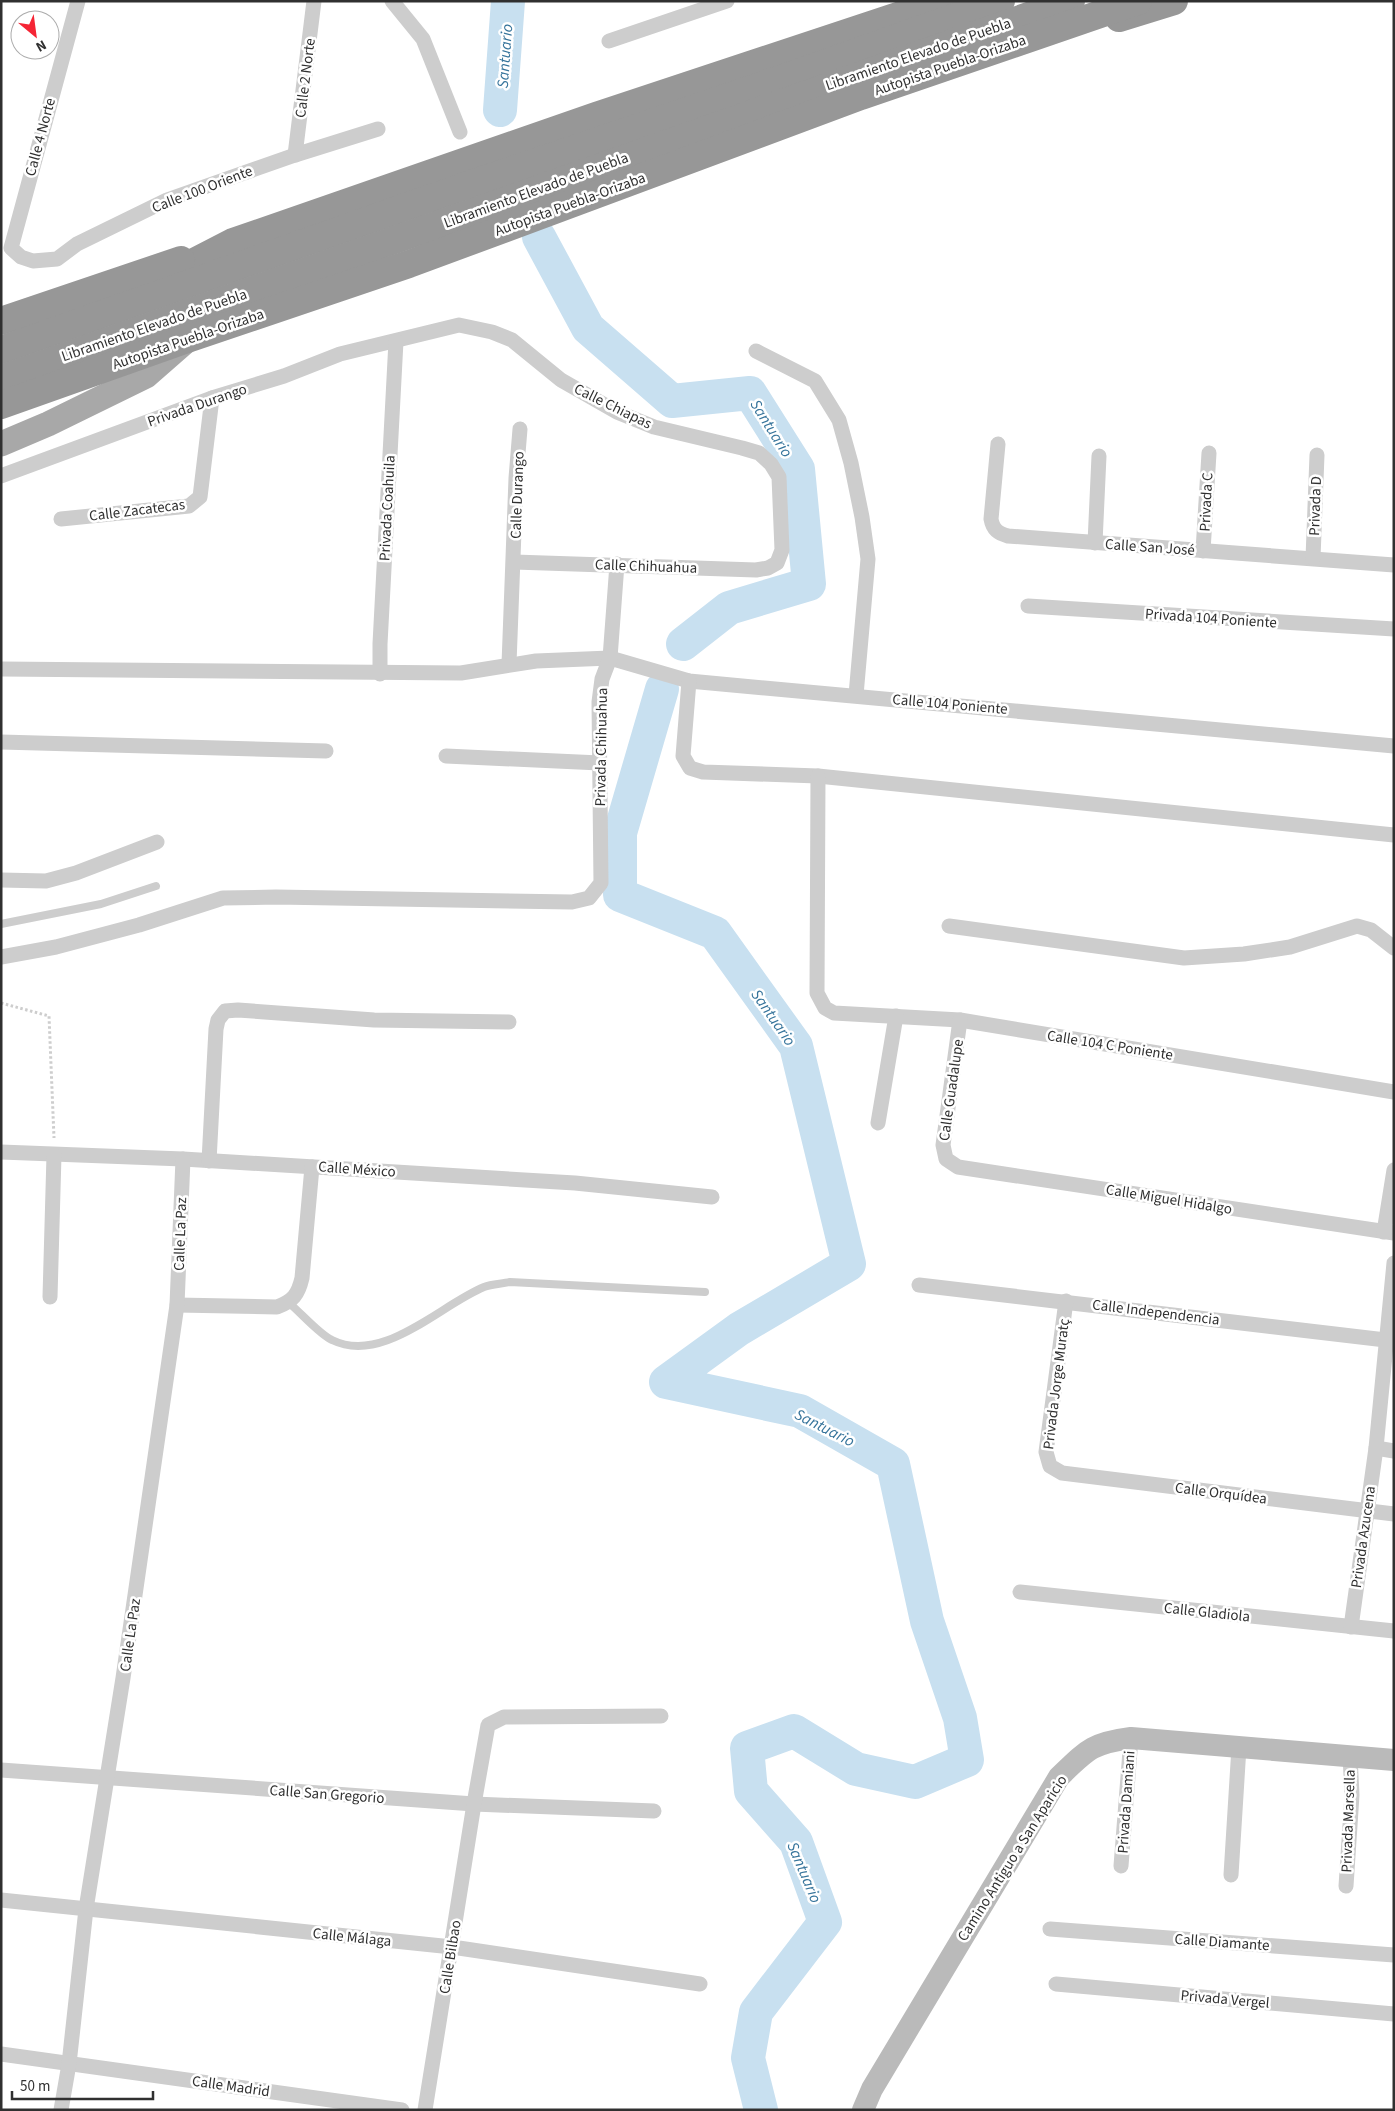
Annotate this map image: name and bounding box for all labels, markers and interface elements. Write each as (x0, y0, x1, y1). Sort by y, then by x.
north arrow (10, 10, 60, 60)
street label: Libramiento Elevado de Puebla (823, 13, 1014, 96)
water label: Santuario (492, 23, 518, 89)
street label: Autopista Puebla-Orizaba (872, 30, 1029, 101)
text: N (32, 34, 50, 56)
street label: Calle 2 Norte (290, 37, 321, 119)
street label: Calle 4 Norte (20, 96, 61, 178)
street label: Libramiento Elevado de Puebla (441, 147, 631, 234)
street label: Calle 100 Oriente (149, 161, 256, 218)
street label: Autopista Puebla-Orizaba (492, 167, 648, 242)
street label: Libramiento Elevado de Puebla (59, 284, 250, 367)
street label: Autopista Puebla-Orizaba (110, 304, 267, 375)
street label: Privada Durango (145, 379, 250, 432)
street label: Calle Chiapas (570, 379, 655, 434)
water label: Santuario (745, 395, 798, 462)
street label: Calle Durango (505, 451, 530, 539)
street label: Privada Coahuila (374, 455, 401, 561)
street label: Privada C (1194, 472, 1219, 532)
street label: Privada D (1304, 476, 1327, 536)
street label: Calle Zacatecas (88, 494, 186, 527)
street label: Calle San José (1104, 534, 1196, 561)
street label: Calle Chihuahua (594, 554, 698, 579)
street label: Privada 104 Poniente (1144, 603, 1278, 634)
street label: Privada Chihuahua (590, 687, 613, 807)
street label: Calle 104 Poniente (891, 689, 1009, 720)
water label: Santuario (746, 985, 801, 1050)
street label: Calle 104 C Poniente (1045, 1025, 1174, 1066)
street label: Calle Guadalupe (934, 1038, 969, 1142)
street label: Calle México (318, 1156, 396, 1183)
street label: Calle Miguel Hidalgo (1104, 1179, 1234, 1220)
street label: Calle La Paz (169, 1197, 192, 1271)
street label: Calle Independencia (1091, 1294, 1221, 1331)
street label: Privada Jorge Muratç (1038, 1317, 1075, 1451)
water label: Santuario (791, 1403, 858, 1452)
street label: Calle Orquídea (1174, 1477, 1268, 1510)
street label: Privada Azucena (1346, 1485, 1381, 1589)
street label: Calle La Paz (115, 1597, 146, 1673)
street label: Calle Gladiola (1163, 1598, 1251, 1627)
street label: Privada Damiani (1112, 1750, 1141, 1854)
street label: Privada Marsella (1336, 1769, 1361, 1873)
street label: Camino Antiguo a San Aparicio (953, 1771, 1072, 1945)
street label: Calle San Gregorio (269, 1780, 385, 1809)
water label: Santuario (781, 1838, 827, 1906)
street label: Calle Bilbao (434, 1919, 467, 1995)
street label: Calle Málaga (312, 1923, 392, 1952)
street label: Calle Diamante (1174, 1929, 1270, 1956)
street label: Privada Vergel (1180, 1985, 1270, 2014)
scale bar (12, 2068, 154, 2100)
street label: Calle Madrid (191, 2071, 271, 2102)
text: 50 m (20, 2076, 50, 2097)

